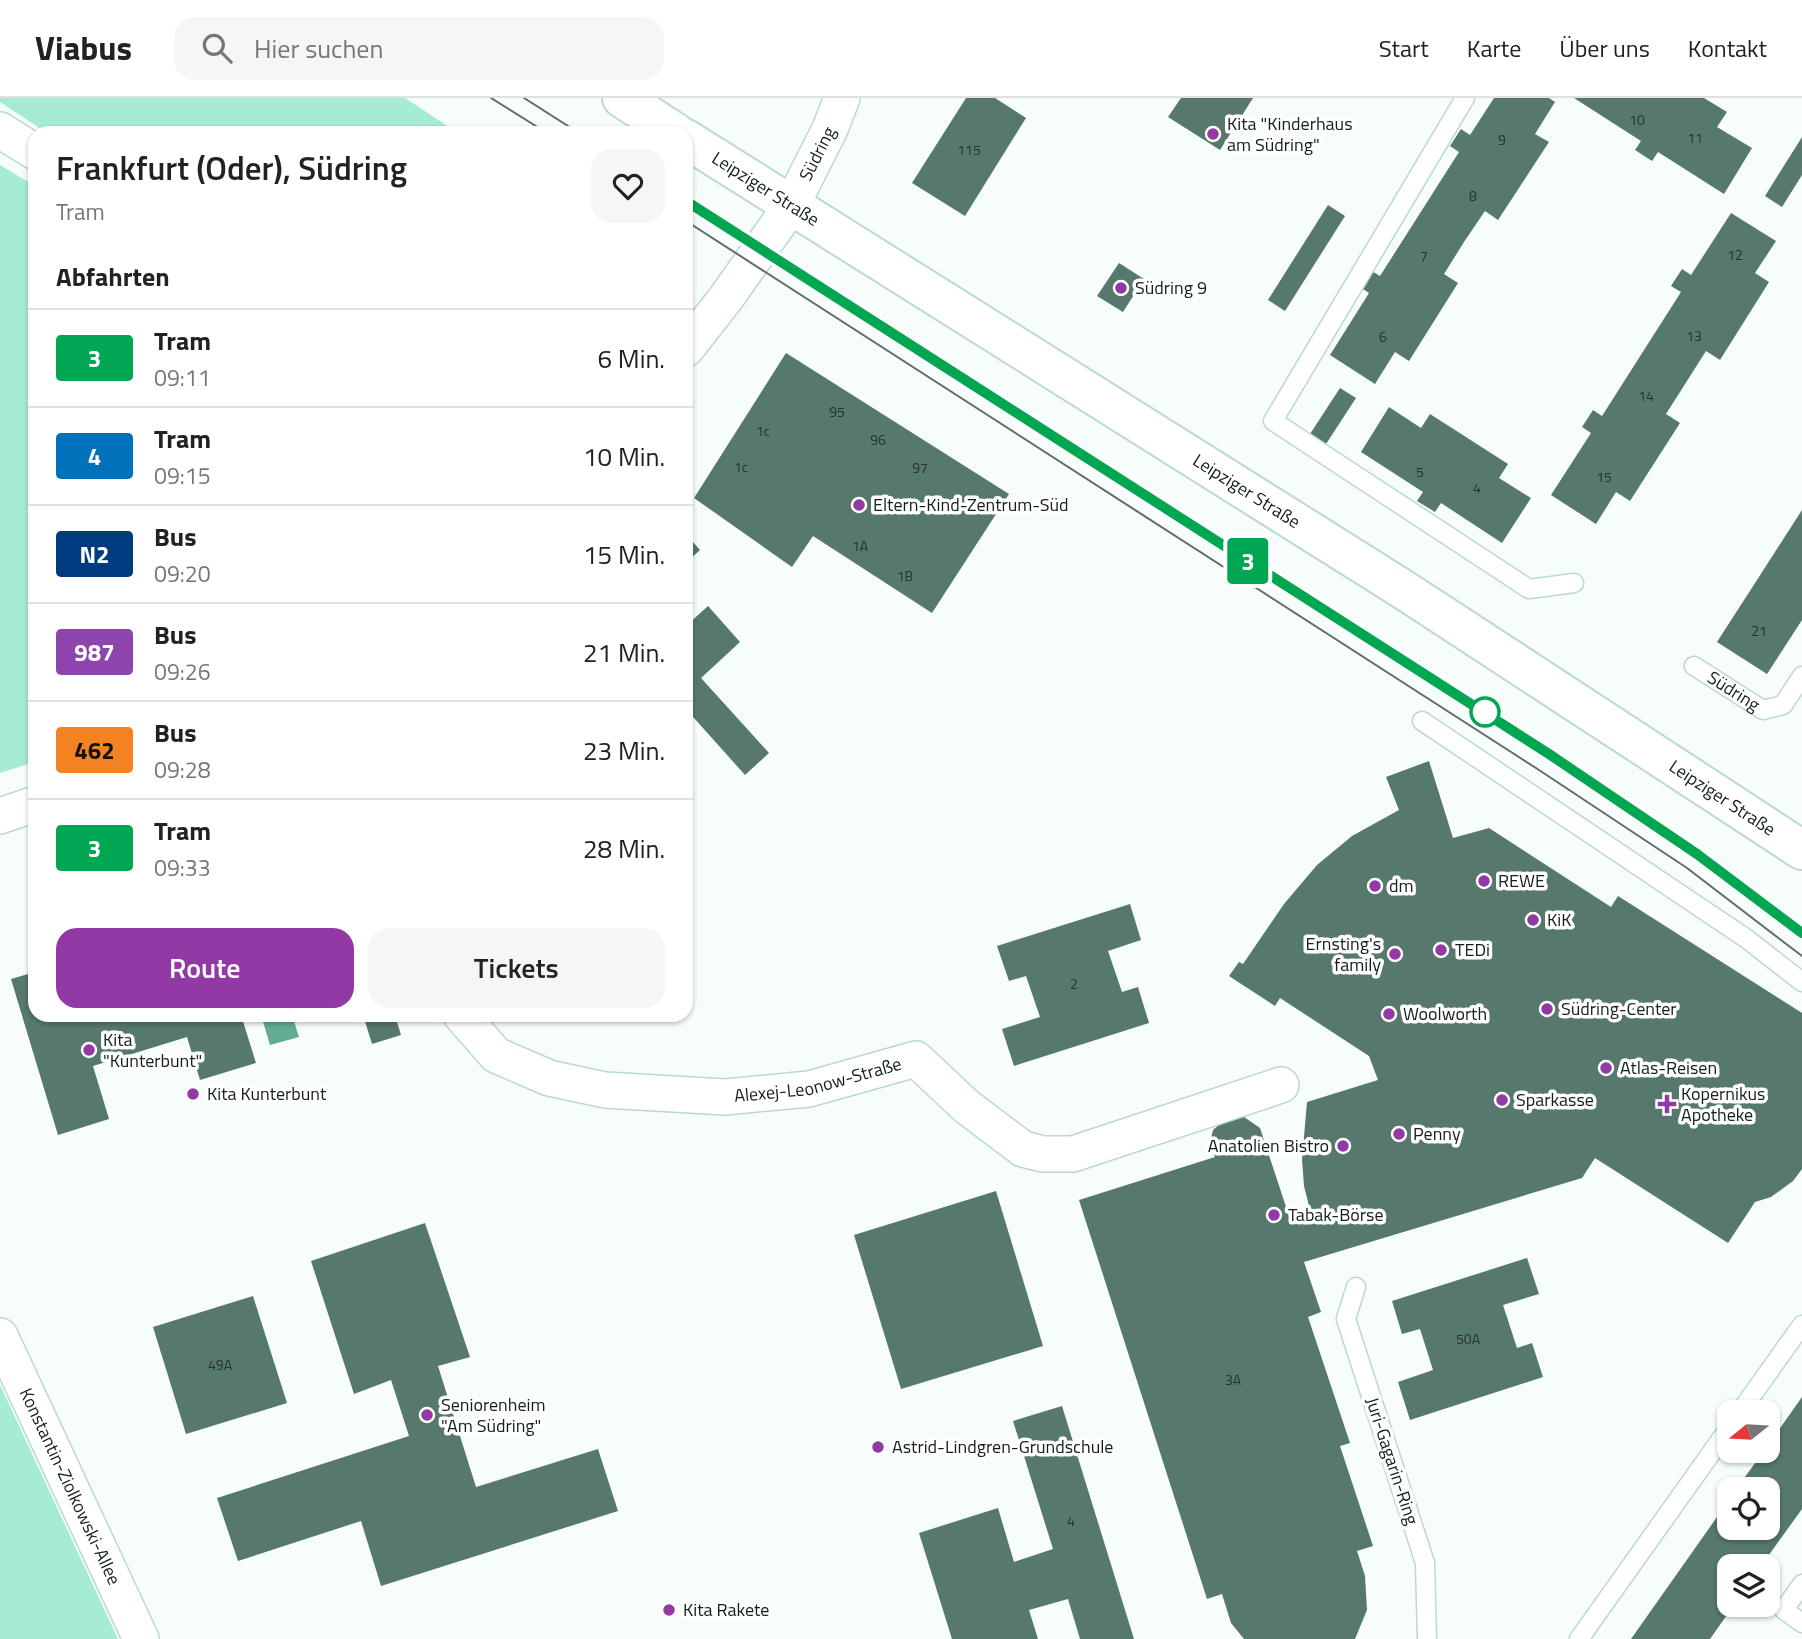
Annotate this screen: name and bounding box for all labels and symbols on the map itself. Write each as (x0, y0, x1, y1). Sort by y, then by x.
house number: 10 (1629, 109, 1645, 130)
place label: Kita "Kinderhaus am Südring" (1227, 110, 1353, 158)
street label: Südring (792, 122, 842, 186)
marker: Kita "Kinderhaus am Südring" (1205, 126, 1221, 142)
house number: 11 (1687, 127, 1703, 148)
house number: 9 (1498, 129, 1506, 150)
house number: 115 (957, 139, 981, 160)
street label: Leipziger Straße (707, 145, 825, 233)
house number: 8 (1469, 185, 1477, 206)
house number: 12 (1727, 244, 1743, 265)
house number: 7 (1420, 245, 1428, 266)
place label: Südring 9 (1135, 274, 1207, 301)
marker: Südring 9 (1113, 280, 1129, 296)
house number: 13 (1686, 325, 1702, 346)
house number: 6 (1379, 326, 1387, 347)
house number: 14 (1638, 385, 1654, 406)
house number: 95 (829, 401, 845, 422)
house number: 1c (756, 420, 770, 441)
house number: 96 (870, 429, 886, 450)
street label: Leipziger Straße (1188, 447, 1306, 535)
house number: 1c (734, 456, 748, 477)
house number: 97 (912, 457, 928, 478)
house number: 5 (1416, 461, 1424, 482)
house number: 15 (1596, 466, 1612, 487)
house number: 4 (1473, 477, 1481, 498)
place label: Eltern-Kind-Zentrum-Süd (873, 491, 1069, 518)
marker: Eltern-Kind-Zentrum-Süd (851, 497, 867, 513)
house number: 1A (852, 535, 869, 556)
line badge: 3 (1225, 538, 1271, 584)
house number: 1B (897, 565, 913, 586)
house number: 21 (1751, 620, 1767, 641)
street label: Südring (1702, 664, 1766, 718)
unlabelled marker (1470, 697, 1500, 727)
street label: Leipziger Straße (1664, 753, 1781, 842)
place label: REWE (1498, 867, 1545, 894)
place label: dm (1389, 872, 1414, 899)
marker: REWE (1476, 873, 1492, 889)
marker: dm (1367, 878, 1383, 894)
place label: KiK (1547, 906, 1571, 933)
marker: KiK (1525, 912, 1541, 928)
place label: Ernsting's family (1306, 930, 1381, 978)
place label: TEDi (1455, 936, 1490, 963)
marker: TEDi (1433, 942, 1449, 958)
marker: Ernsting's family (1387, 946, 1403, 962)
house number: 2 (1070, 973, 1078, 994)
place label: Südring-Center (1561, 995, 1677, 1022)
place label: Woolworth (1403, 1000, 1487, 1027)
marker: Südring-Center (1539, 1001, 1555, 1017)
marker: Woolworth (1381, 1006, 1397, 1022)
place label: Kita "Kunterbunt" (103, 1026, 202, 1074)
marker: Kita "Kunterbunt" (81, 1042, 97, 1058)
street label: Alexej-Leonow-Straße (733, 1050, 905, 1109)
place label: Atlas-Reisen (1620, 1054, 1717, 1081)
marker: Atlas-Reisen (1598, 1060, 1614, 1076)
place label: Kita Kunterbunt (207, 1080, 327, 1107)
place label: Kopernikus Apotheke (1681, 1080, 1765, 1128)
marker: Kita Kunterbunt (185, 1086, 201, 1102)
place label: Sparkasse (1516, 1086, 1594, 1113)
marker: Sparkasse (1494, 1092, 1510, 1108)
marker: Kopernikus Apotheke (1659, 1096, 1675, 1112)
place label: Penny (1413, 1120, 1461, 1147)
marker: Penny (1391, 1126, 1407, 1142)
place label: Anatolien Bistro (1208, 1132, 1329, 1159)
marker: Anatolien Bistro (1335, 1138, 1351, 1154)
place label: Tabak-Börse (1288, 1201, 1384, 1228)
marker: Tabak-Börse (1266, 1207, 1282, 1223)
house number: 50A (1456, 1328, 1481, 1349)
house number: 49A (208, 1354, 233, 1375)
house number: 3A (1225, 1369, 1242, 1390)
street label: Konstantin-Ziolkowski-Allee (13, 1383, 128, 1589)
place label: Seniorenheim "Am Südring" (441, 1391, 546, 1439)
street label: Juri-Gagarin-Ring (1359, 1393, 1426, 1528)
north arrow (1717, 1400, 1780, 1463)
marker: Seniorenheim "Am Südring" (419, 1407, 435, 1423)
place label: Astrid-Lindgren-Grundschule (892, 1433, 1113, 1460)
marker: Astrid-Lindgren-Grundschule (870, 1439, 886, 1455)
house number: 4 (1067, 1510, 1075, 1531)
place label: Kita Rakete (683, 1596, 769, 1623)
marker: Kita Rakete (661, 1602, 677, 1618)

